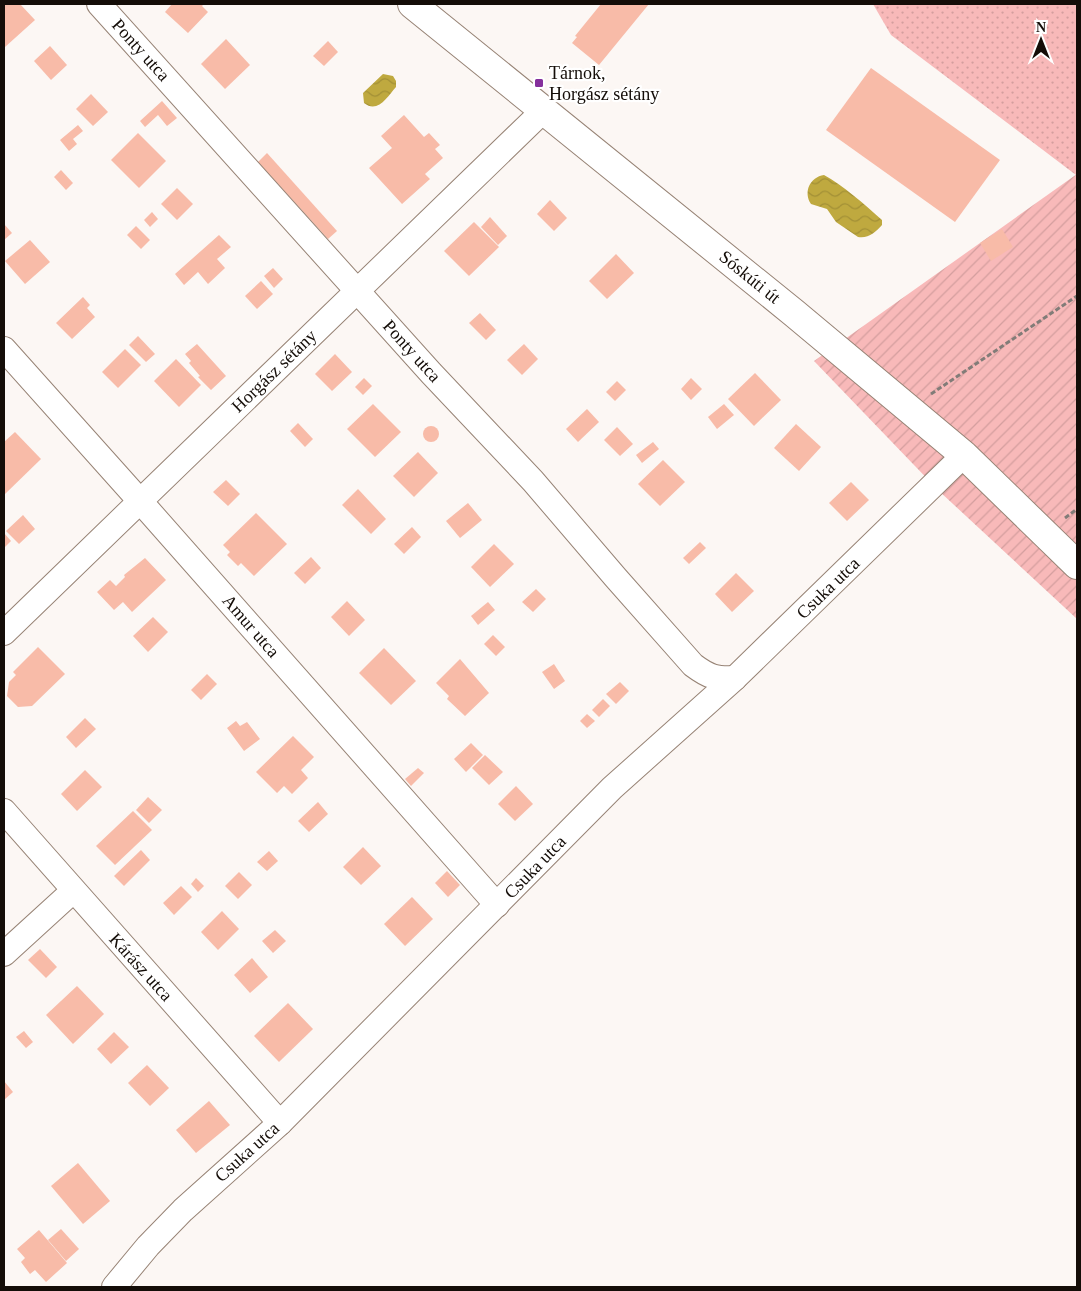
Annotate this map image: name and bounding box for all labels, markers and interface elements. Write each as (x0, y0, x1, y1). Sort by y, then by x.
street label: Ponty utca (108, 15, 174, 85)
north arrow (1016, 15, 1066, 65)
text: N (1036, 20, 1046, 35)
place label: Tárnok, Horgász sétány (549, 63, 659, 104)
marker: Tárnok, Horgász sétány (533, 77, 545, 89)
street label: Sóskúti út (716, 246, 784, 308)
street label: Ponty utca (379, 316, 445, 386)
street label: Horgász sétány (227, 326, 321, 416)
street label: Csuka utca (792, 553, 864, 623)
street label: Amur utca (218, 591, 284, 661)
street label: Csuka utca (500, 831, 570, 903)
street label: Kárász utca (105, 929, 177, 1005)
street label: Csuka utca (211, 1118, 283, 1186)

